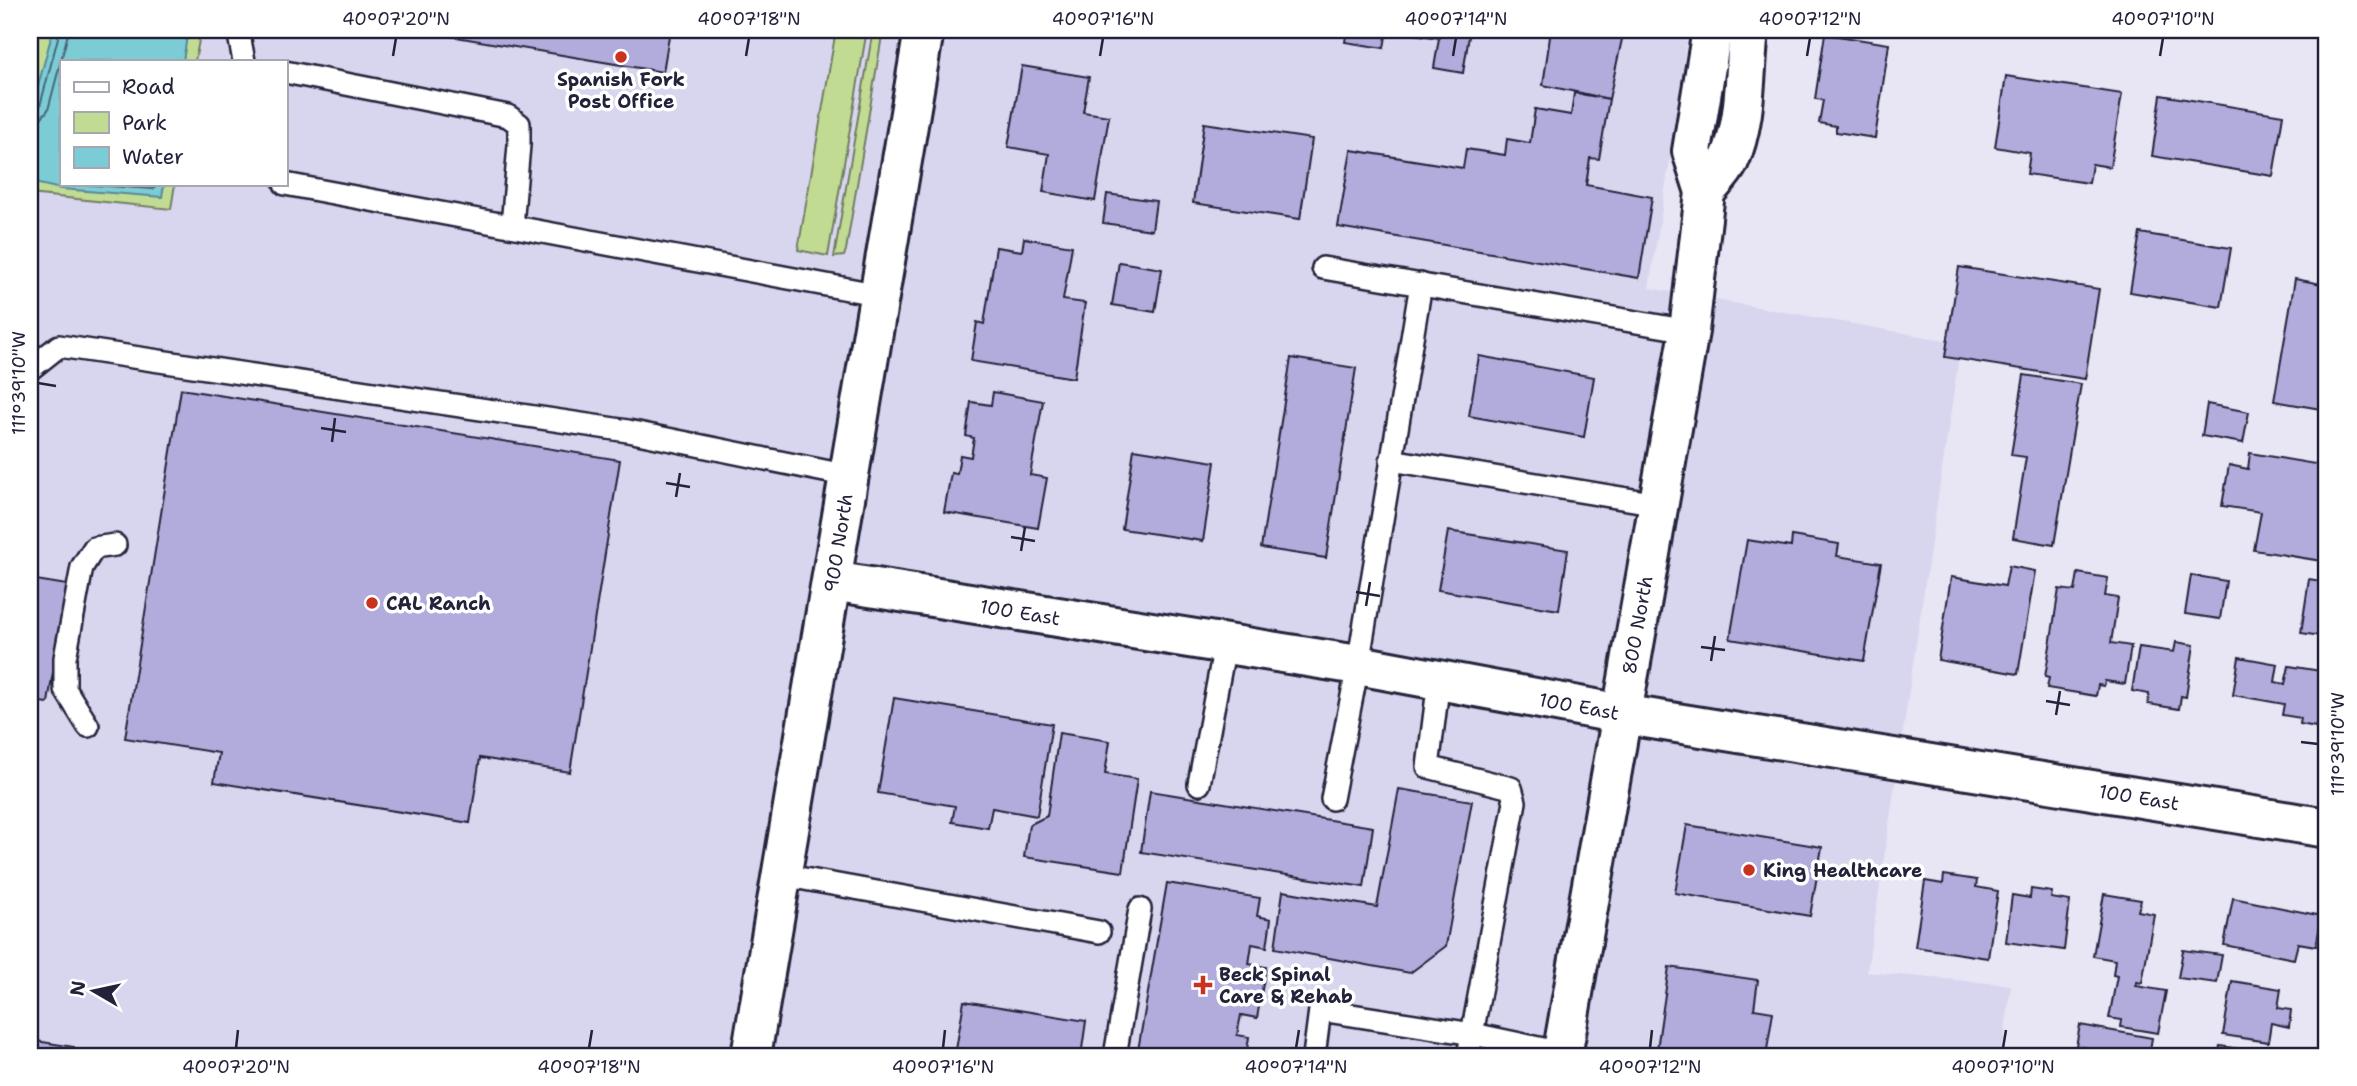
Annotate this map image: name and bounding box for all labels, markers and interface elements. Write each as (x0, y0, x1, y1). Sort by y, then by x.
text: 40°07'20"N (342, 7, 450, 31)
text: 40°07'18"N (697, 7, 801, 31)
text: 40°07'16"N (1052, 7, 1154, 31)
text: 40°07'14"N (1405, 7, 1507, 31)
text: 40°07'12"N (1759, 7, 1861, 31)
text: 40°07'10"N (2111, 7, 2215, 31)
marker: Spanish Fork Post Office (613, 49, 629, 65)
legend (60, 60, 287, 186)
place label: Spanish Fork Post Office (557, 67, 685, 114)
text: Road (122, 73, 175, 101)
text: Park (122, 109, 167, 137)
text: Water (122, 143, 184, 171)
text: 111°39'10"W (7, 331, 31, 435)
street label: 900 North (818, 492, 859, 594)
street label: 800 North (1617, 574, 1658, 676)
place label: CAL Ranch (386, 591, 491, 616)
street label: 100 East (978, 594, 1062, 631)
marker: CAL Ranch (364, 595, 380, 611)
street label: 100 East (1537, 687, 1621, 726)
text: 111°39'10"W (2326, 692, 2350, 796)
street label: 100 East (2097, 779, 2181, 816)
place label: King Healthcare (1763, 858, 1923, 883)
marker: King Healthcare (1741, 862, 1757, 878)
north arrow (60, 956, 130, 1026)
place label: Beck Spinal Care & Rehab (1219, 962, 1353, 1009)
marker: Beck Spinal Care & Rehab (1193, 975, 1213, 995)
text: N (64, 979, 91, 998)
text: 40°07'20"N (182, 1055, 290, 1079)
text: 40°07'18"N (537, 1055, 641, 1079)
text: 40°07'16"N (892, 1055, 994, 1079)
text: 40°07'14"N (1245, 1055, 1347, 1079)
text: 40°07'12"N (1599, 1055, 1701, 1079)
text: 40°07'10"N (1951, 1055, 2055, 1079)

